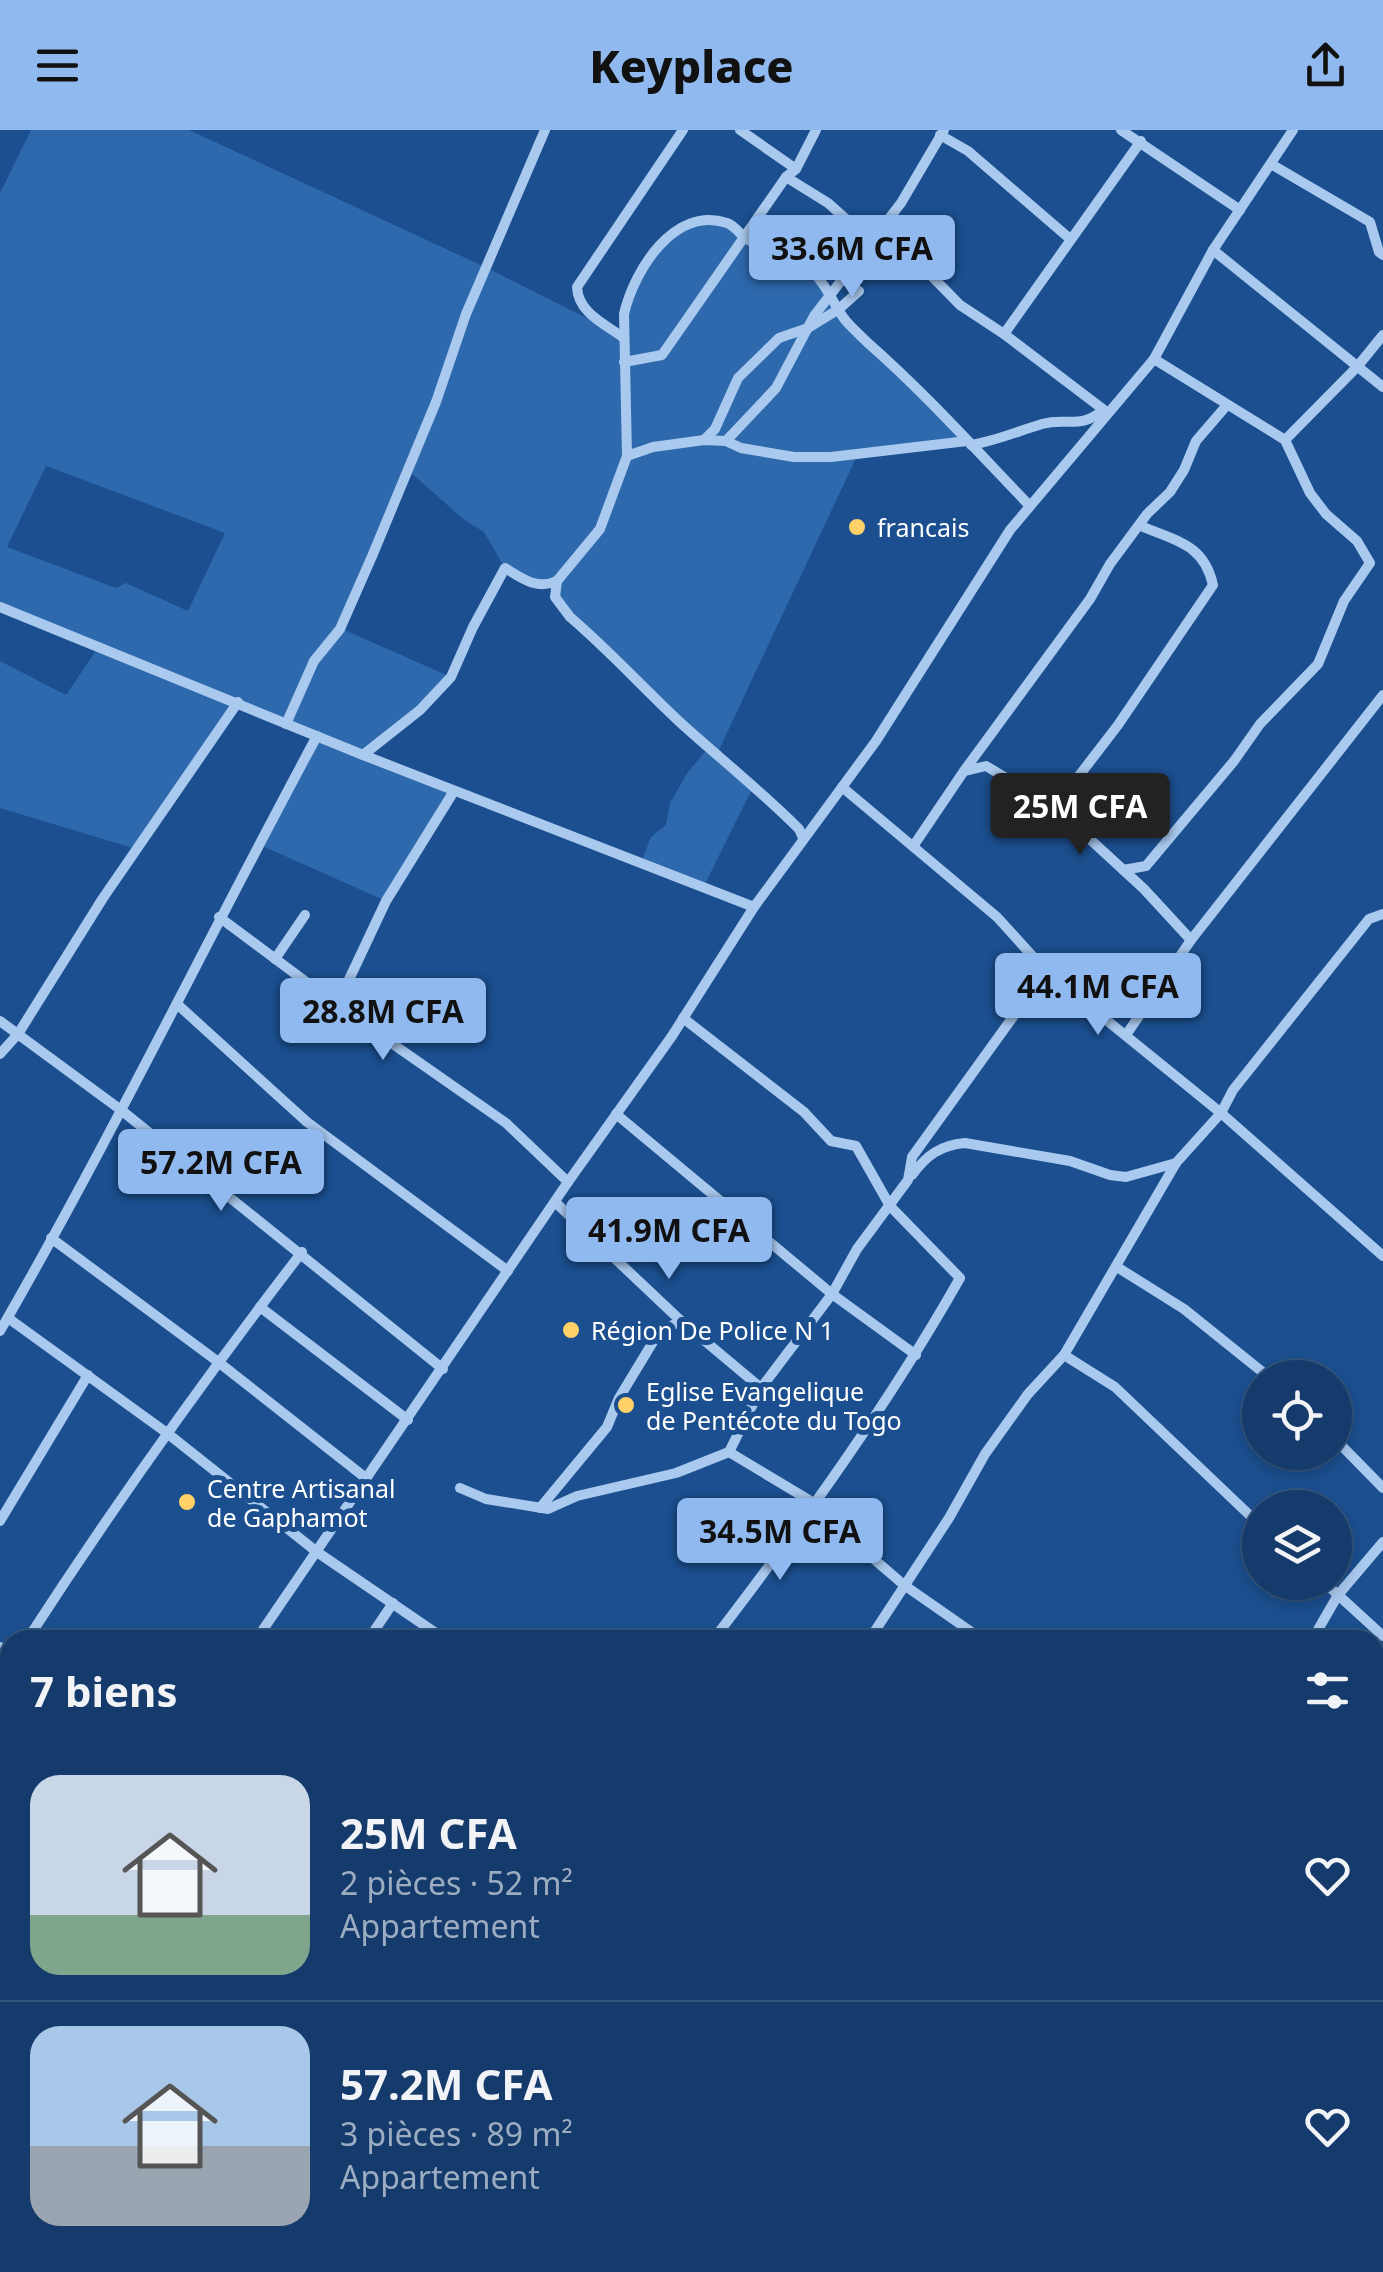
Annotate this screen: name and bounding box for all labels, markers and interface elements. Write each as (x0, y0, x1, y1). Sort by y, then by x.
text: Keyplace (589, 35, 794, 96)
icon: menu (30, 38, 85, 93)
icon: share (1298, 38, 1353, 93)
pin: 33.6M CFA (738, 215, 966, 300)
text: 33.6M CFA (771, 226, 933, 269)
place label: francais (877, 510, 969, 544)
marker: francais (846, 516, 868, 538)
pin: 25M CFA (988, 773, 1172, 858)
text: 25M CFA (1013, 784, 1147, 827)
pin: 44.1M CFA (984, 953, 1212, 1038)
text: 44.1M CFA (1017, 964, 1179, 1007)
pin: 28.8M CFA (269, 978, 497, 1063)
text: 28.8M CFA (302, 989, 464, 1032)
pin: 57.2M CFA (107, 1129, 335, 1214)
text: 57.2M CFA (140, 1140, 302, 1183)
pin: 41.9M CFA (555, 1197, 783, 1282)
text: 41.9M CFA (588, 1208, 750, 1251)
place label: Région De Police N 1 (591, 1313, 834, 1347)
marker: Région De Police N 1 (560, 1319, 582, 1341)
map controls (1242, 1360, 1352, 1600)
button: locate (1242, 1360, 1352, 1470)
place label: Eglise Evangelique de Pentécote du Togo (646, 1374, 902, 1437)
marker: Eglise Evangelique de Pentécote du Togo (615, 1394, 637, 1416)
place label: Centre Artisanal de Gaphamot (207, 1471, 396, 1534)
button: layers (1242, 1490, 1352, 1600)
marker: Centre Artisanal de Gaphamot (176, 1491, 198, 1513)
pin: 34.5M CFA (666, 1498, 894, 1583)
text: 34.5M CFA (699, 1509, 861, 1552)
text: 7 biens (30, 1662, 178, 1719)
icon: filters (1300, 1663, 1355, 1718)
text: 25M CFA (340, 1804, 517, 1861)
icon: home (110, 1815, 230, 1935)
icon: heart (1300, 1848, 1355, 1903)
text: 2 pièces · 52 m² (340, 1861, 573, 1904)
text: Appartement (340, 1904, 540, 1947)
text: 57.2M CFA (340, 2055, 553, 2112)
icon: home (110, 2066, 230, 2186)
icon: heart (1300, 2099, 1355, 2154)
text: 3 pièces · 89 m² (340, 2112, 573, 2155)
text: Appartement (340, 2155, 540, 2198)

